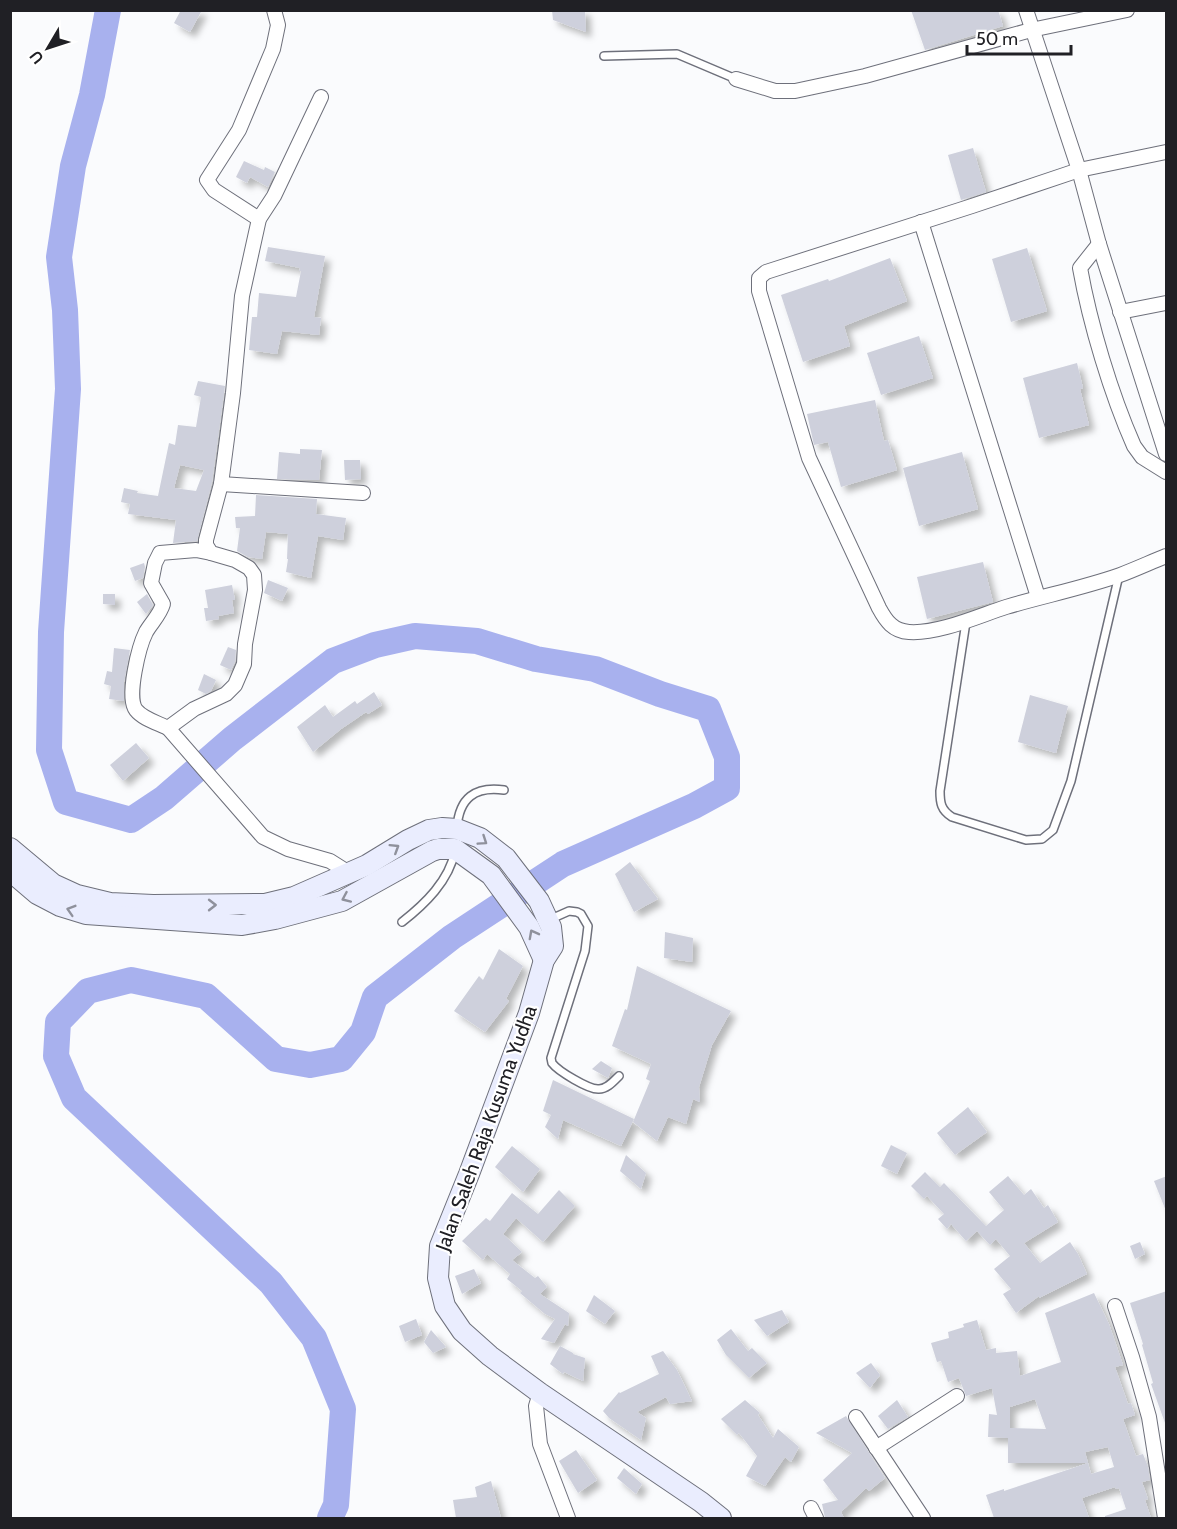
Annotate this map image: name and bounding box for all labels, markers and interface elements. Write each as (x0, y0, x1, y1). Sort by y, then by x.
north arrow (18, 18, 78, 78)
scale bar (967, 18, 1070, 56)
text: 50 m (976, 28, 1018, 50)
text: U (26, 47, 48, 68)
one-way arrow (476, 834, 487, 845)
one-way arrow (388, 845, 399, 856)
one-way arrow (342, 891, 353, 903)
one-way arrow (207, 899, 216, 911)
one-way arrow (66, 905, 77, 917)
one-way arrow (528, 929, 540, 940)
street label: Jalan Saleh Raja Kusuma Yudha (430, 1002, 542, 1255)

